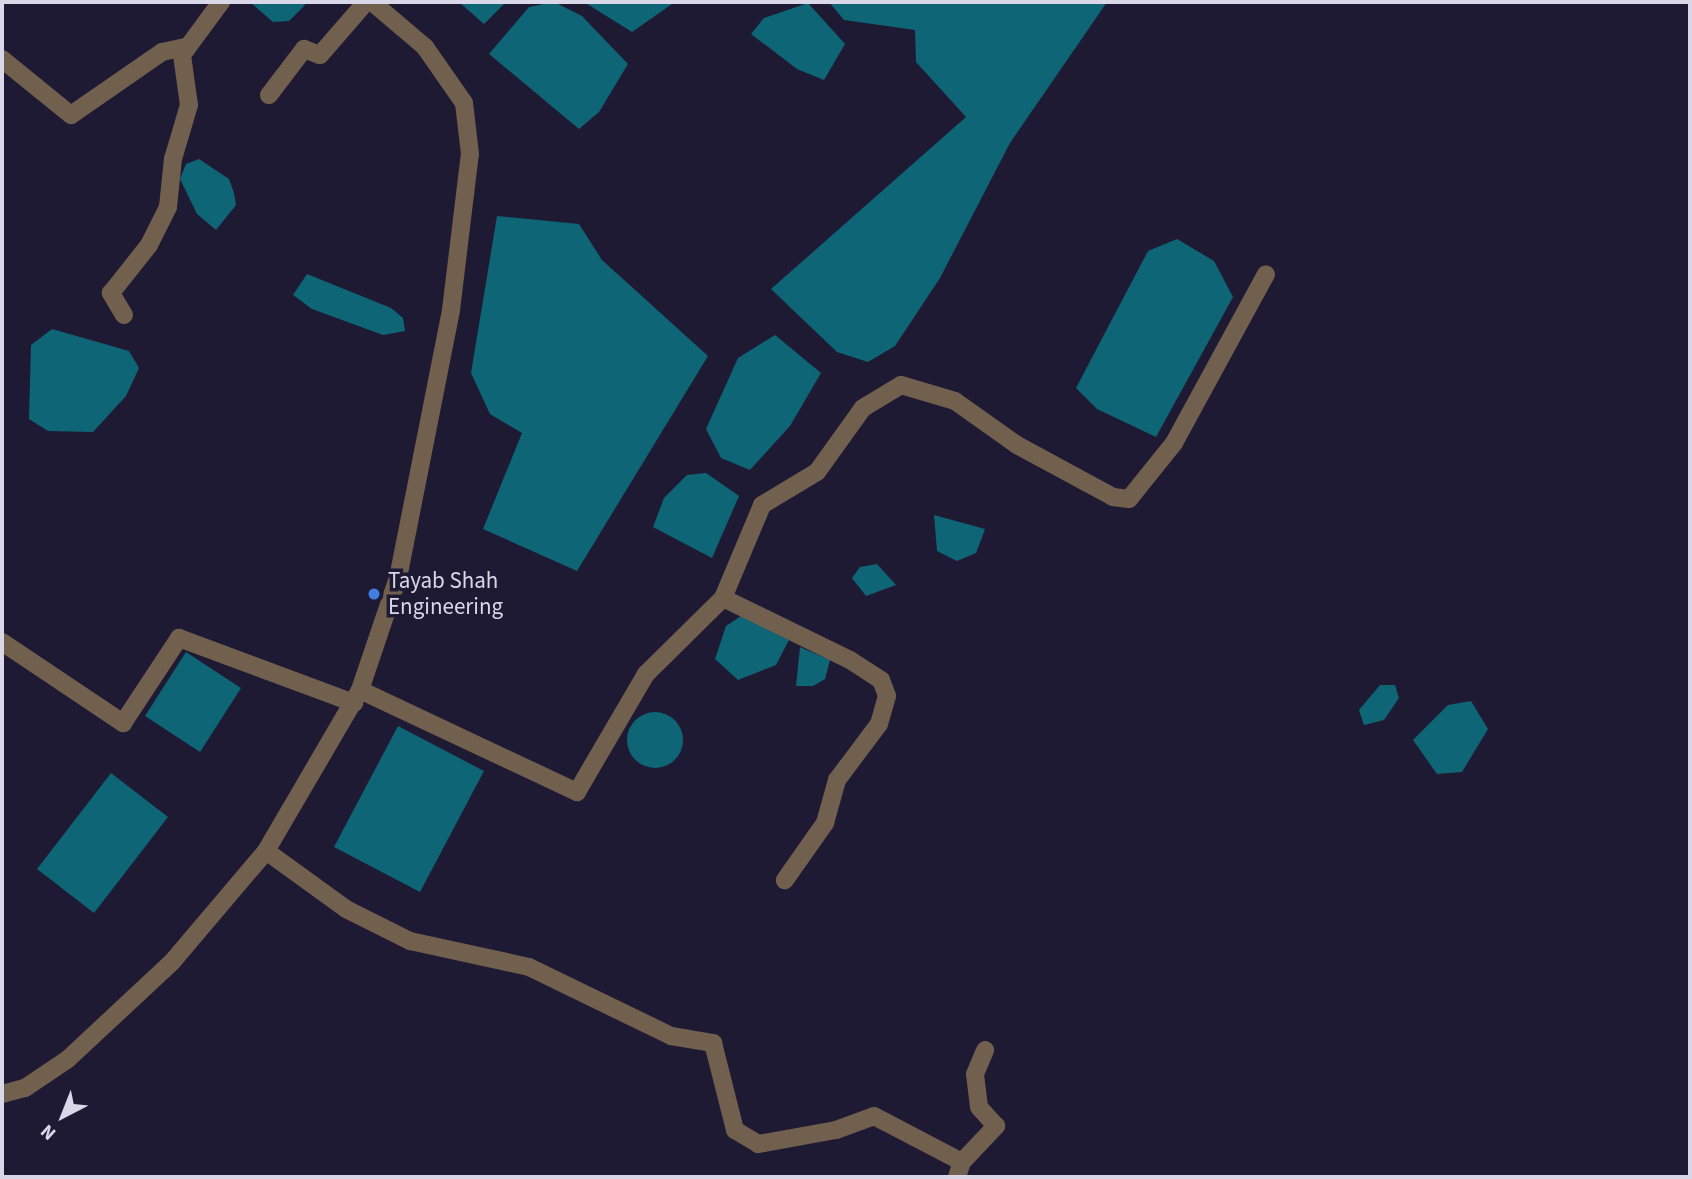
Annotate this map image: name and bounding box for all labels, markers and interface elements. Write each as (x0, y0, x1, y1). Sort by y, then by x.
place label: Tayab Shah Engineering (388, 567, 503, 621)
marker: Tayab Shah Engineering (366, 586, 382, 602)
north arrow (28, 1081, 98, 1151)
text: N (35, 1118, 62, 1146)

